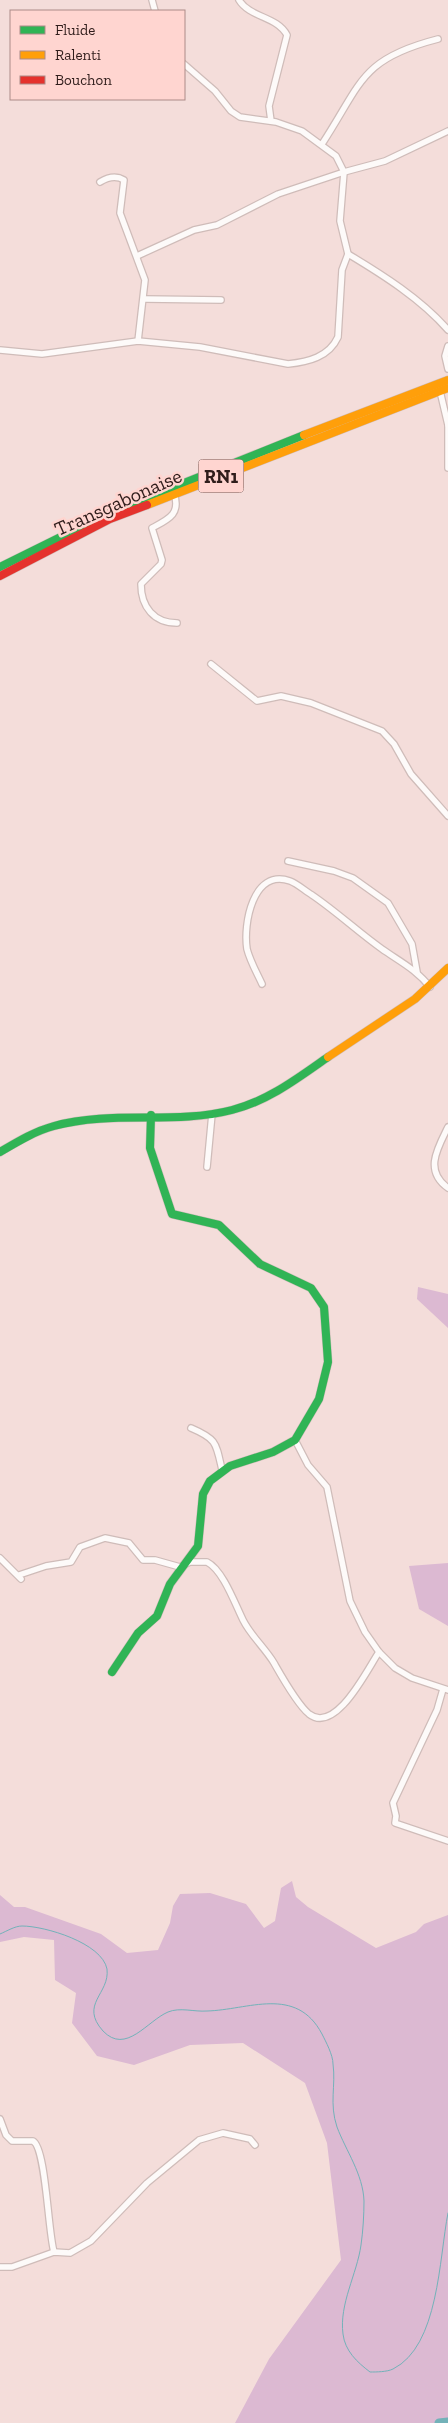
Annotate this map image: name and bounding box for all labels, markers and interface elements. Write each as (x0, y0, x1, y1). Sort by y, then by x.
legend (10, 10, 185, 100)
text: Fluide (55, 21, 95, 39)
text: Ralenti (55, 46, 101, 64)
text: Bouchon (55, 71, 112, 89)
road number: RN1 (198, 460, 244, 492)
street label: Transgabonaise (51, 463, 185, 541)

